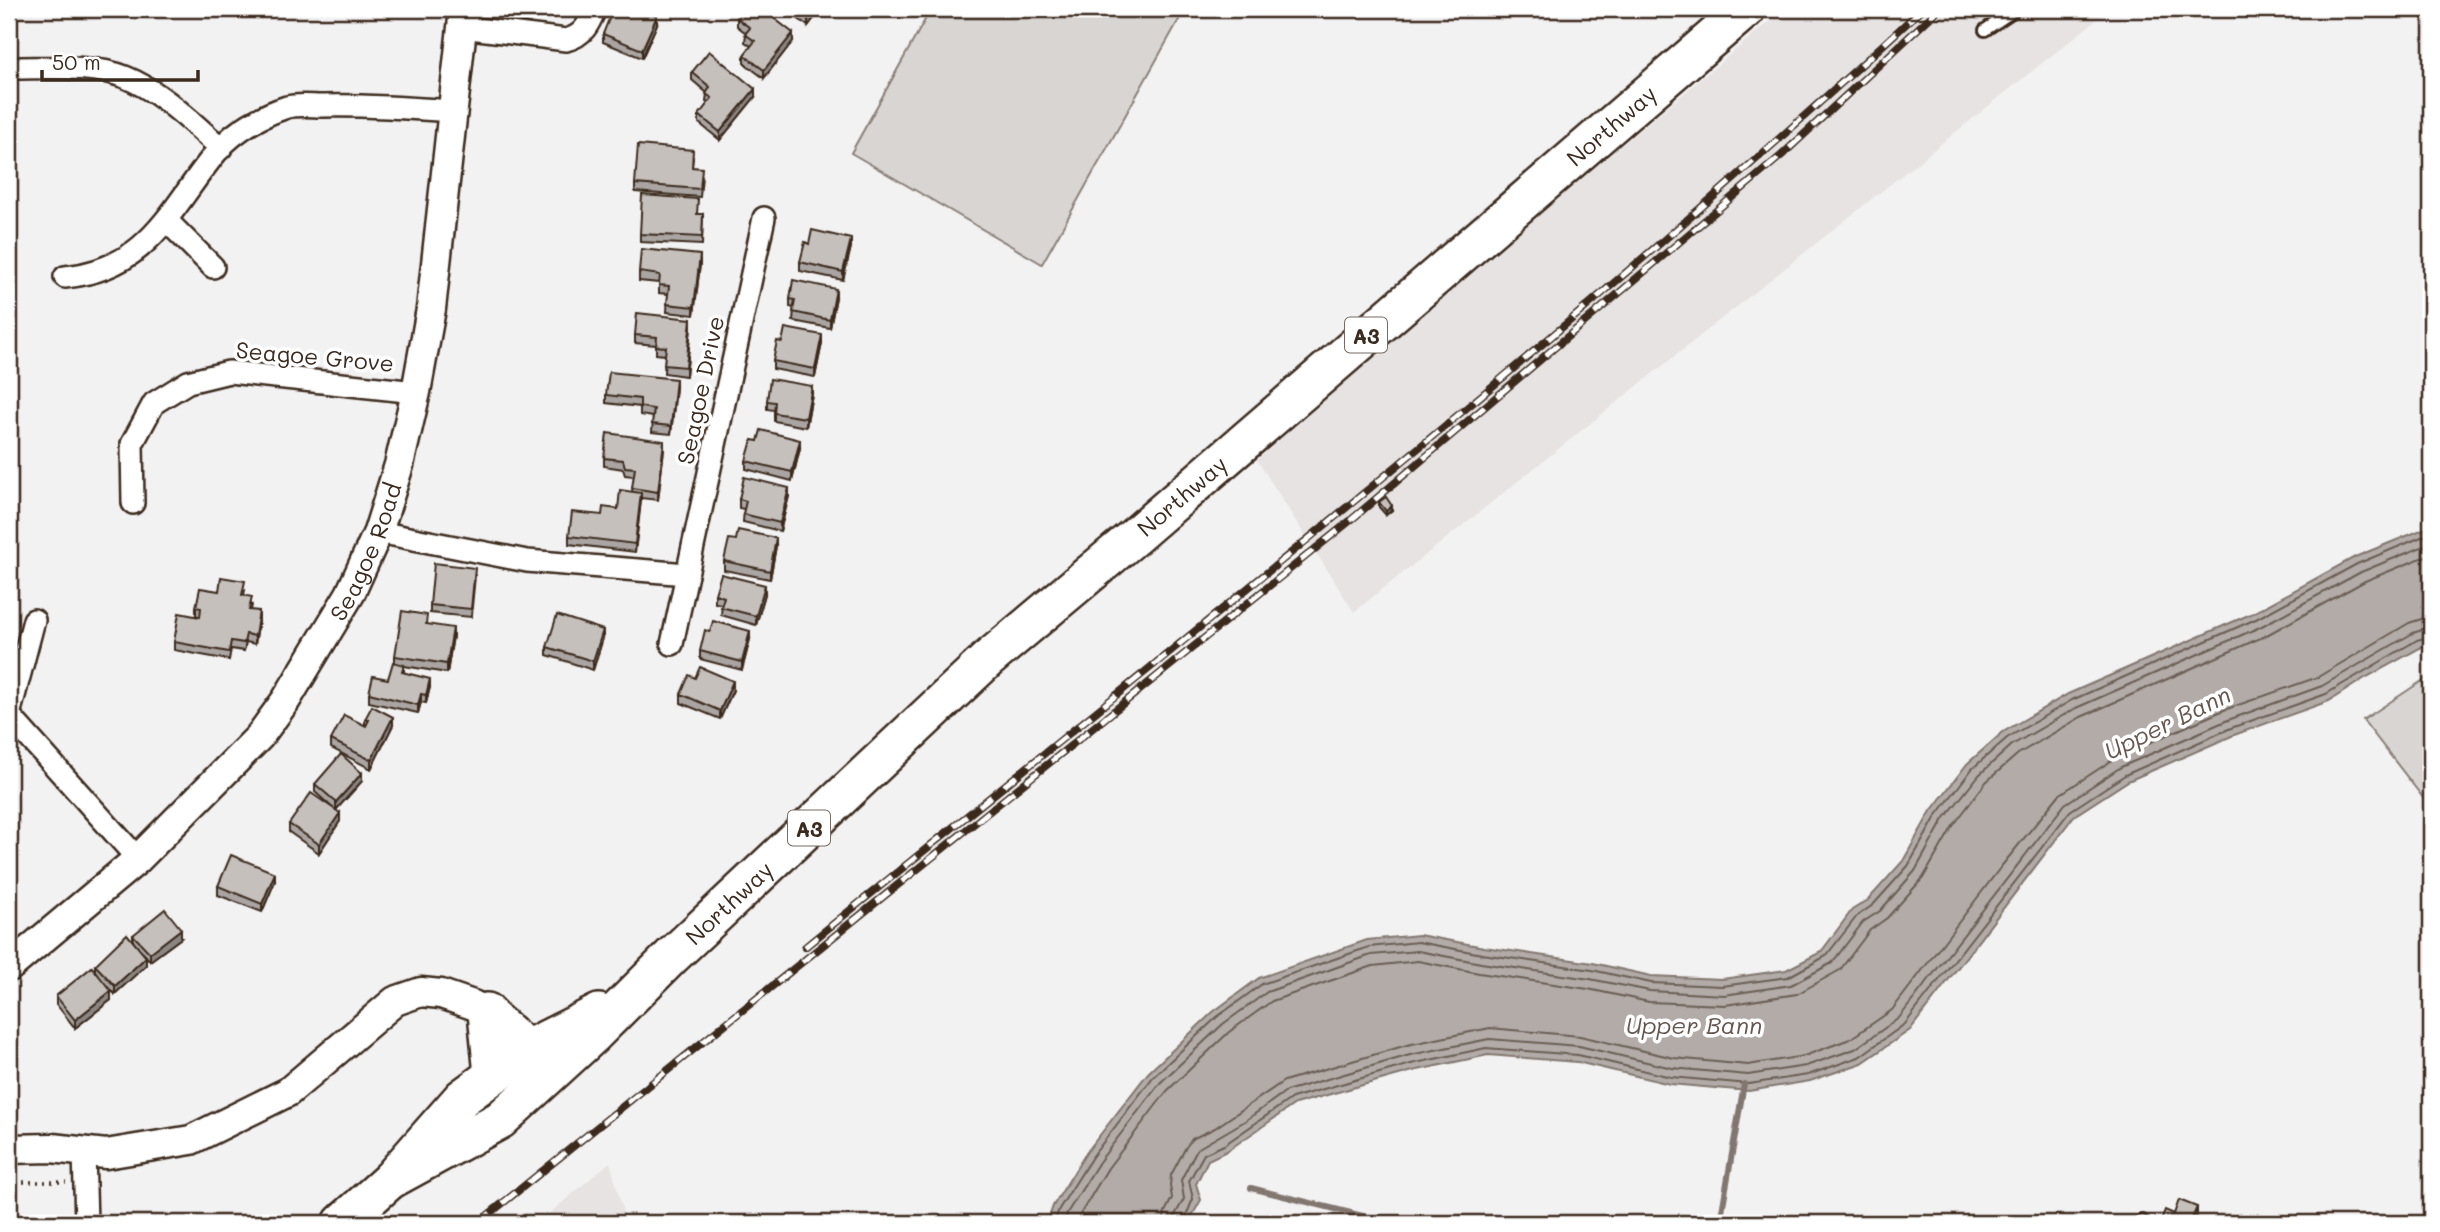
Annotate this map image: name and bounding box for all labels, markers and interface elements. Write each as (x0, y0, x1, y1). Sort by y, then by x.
scale bar (42, 38, 198, 82)
text: 50 m (52, 48, 101, 75)
street label: Northway (1560, 78, 1662, 173)
street label: Seagoe Drive (670, 313, 730, 467)
road number: A3 (1345, 318, 1387, 352)
street label: Seagoe Grove (235, 334, 395, 378)
street label: Northway (1130, 449, 1233, 543)
street label: Seagoe Road (322, 479, 408, 626)
water label: Upper Bann (2099, 678, 2235, 766)
road number: A3 (788, 810, 830, 846)
street label: Northway (679, 854, 779, 951)
water label: Upper Bann (1626, 1009, 1762, 1040)

